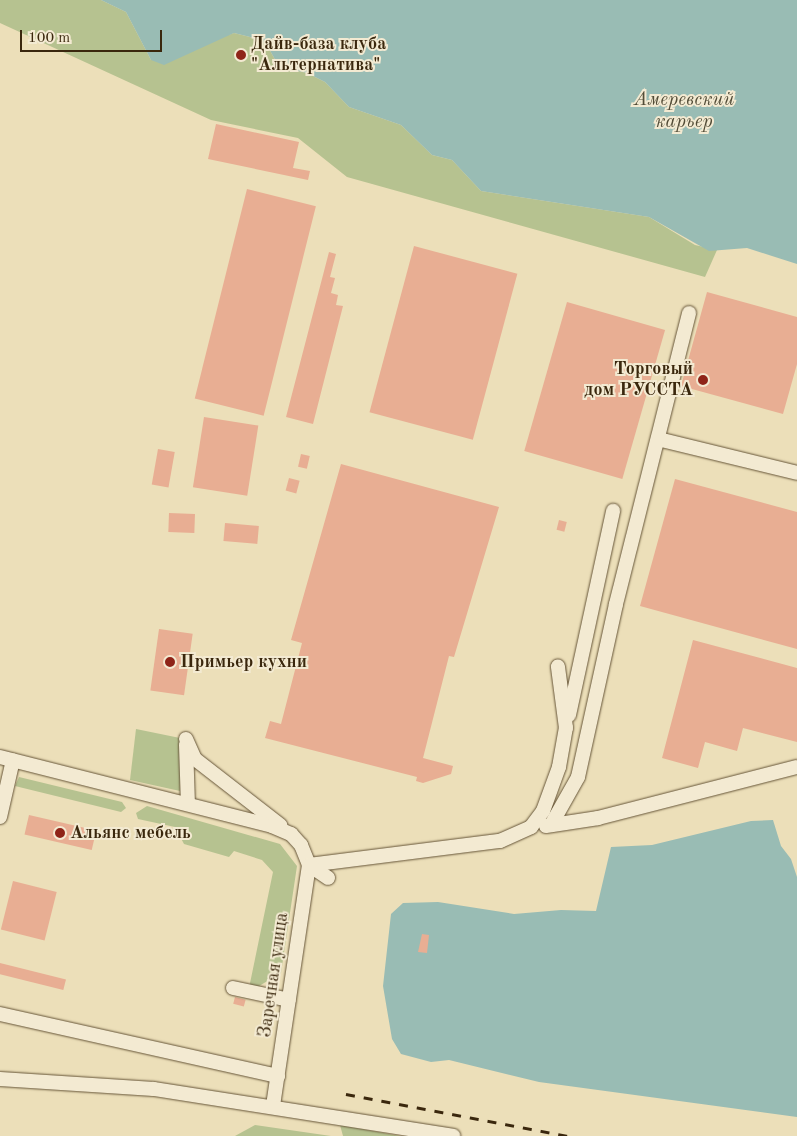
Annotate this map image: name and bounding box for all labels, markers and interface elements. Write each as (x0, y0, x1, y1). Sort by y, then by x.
scale bar (22, 20, 165, 52)
text: 100 m (28, 31, 70, 46)
place label: Дайв-база клуба "Альтернатива" (251, 34, 386, 76)
marker: Дайв-база клуба "Альтернатива" (235, 49, 247, 61)
water label: Амеревский карьер (634, 90, 734, 134)
place label: Торговый дом РУССТА (584, 359, 693, 402)
marker: Торговый дом РУССТА (697, 374, 709, 386)
place label: Примьер кухни (180, 651, 307, 673)
marker: Примьер кухни (164, 656, 176, 668)
place label: Альянс мебель (70, 822, 191, 844)
marker: Альянс мебель (54, 827, 66, 839)
street label: Заречная улица (255, 911, 293, 1039)

